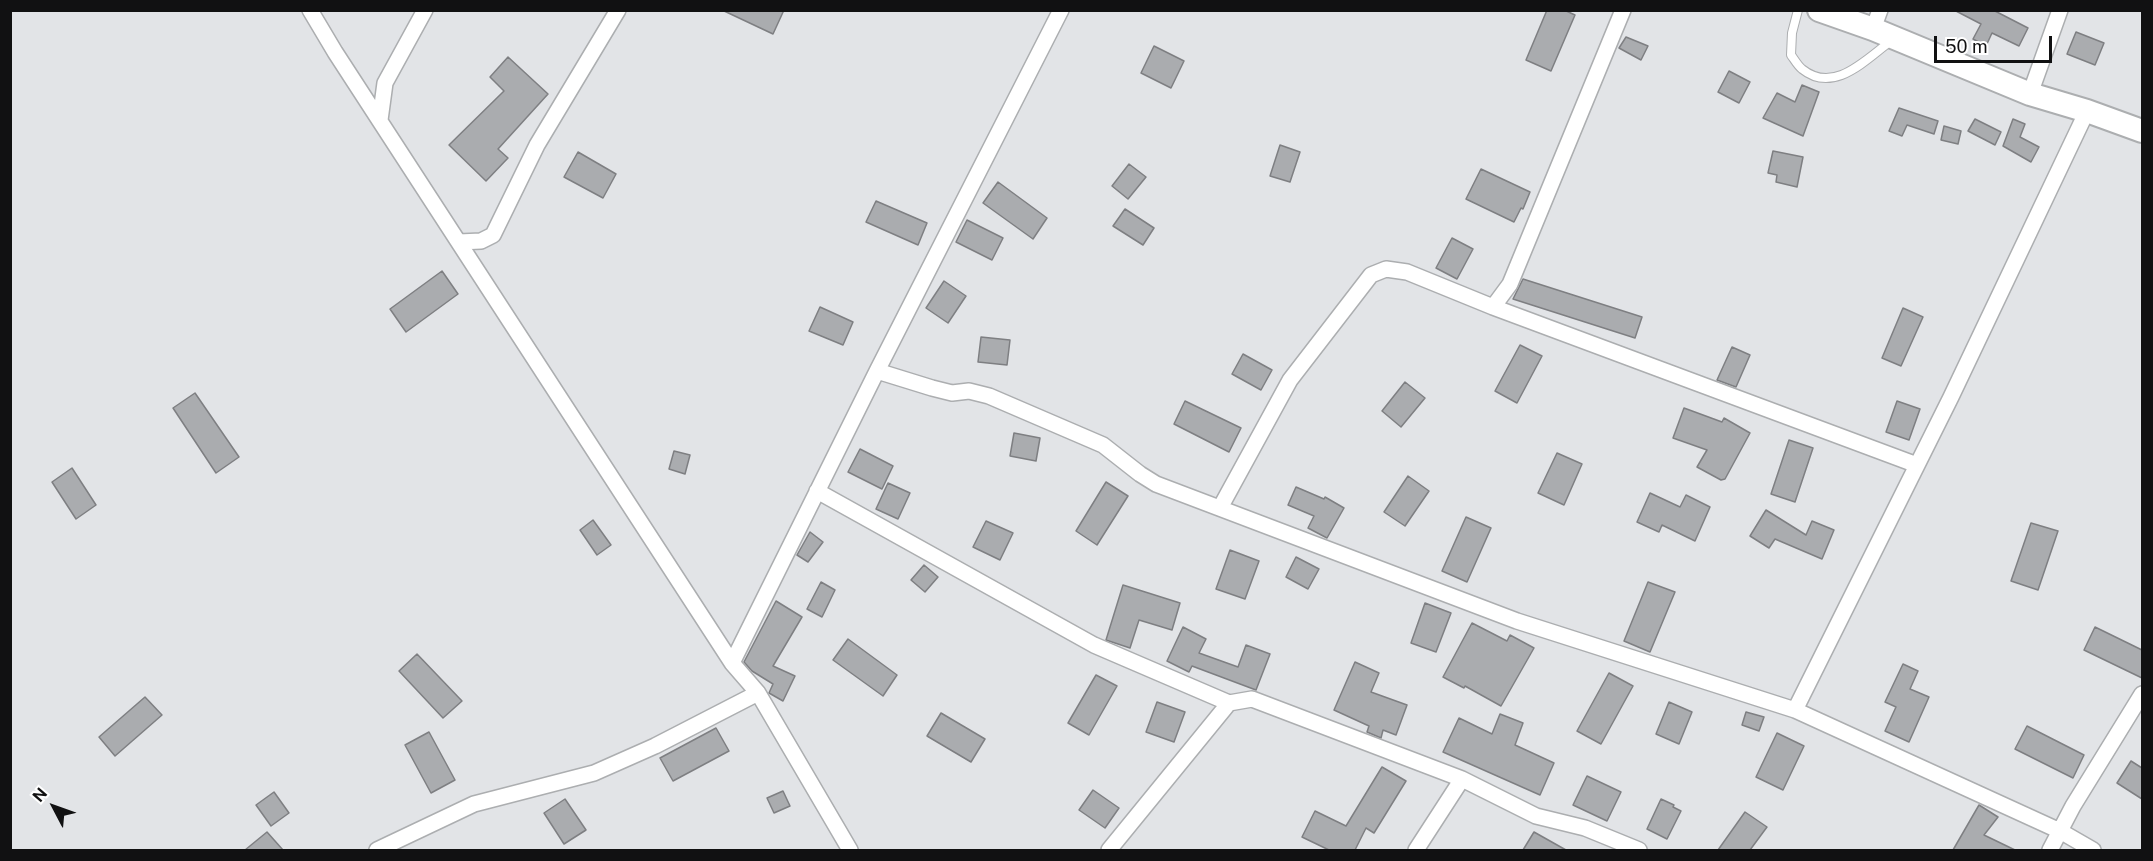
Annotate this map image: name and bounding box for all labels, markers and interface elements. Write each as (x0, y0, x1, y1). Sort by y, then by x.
scale bar (1937, 24, 2056, 62)
text: 50 m (1945, 36, 1988, 57)
north arrow (24, 777, 84, 837)
text: N (29, 784, 51, 806)

